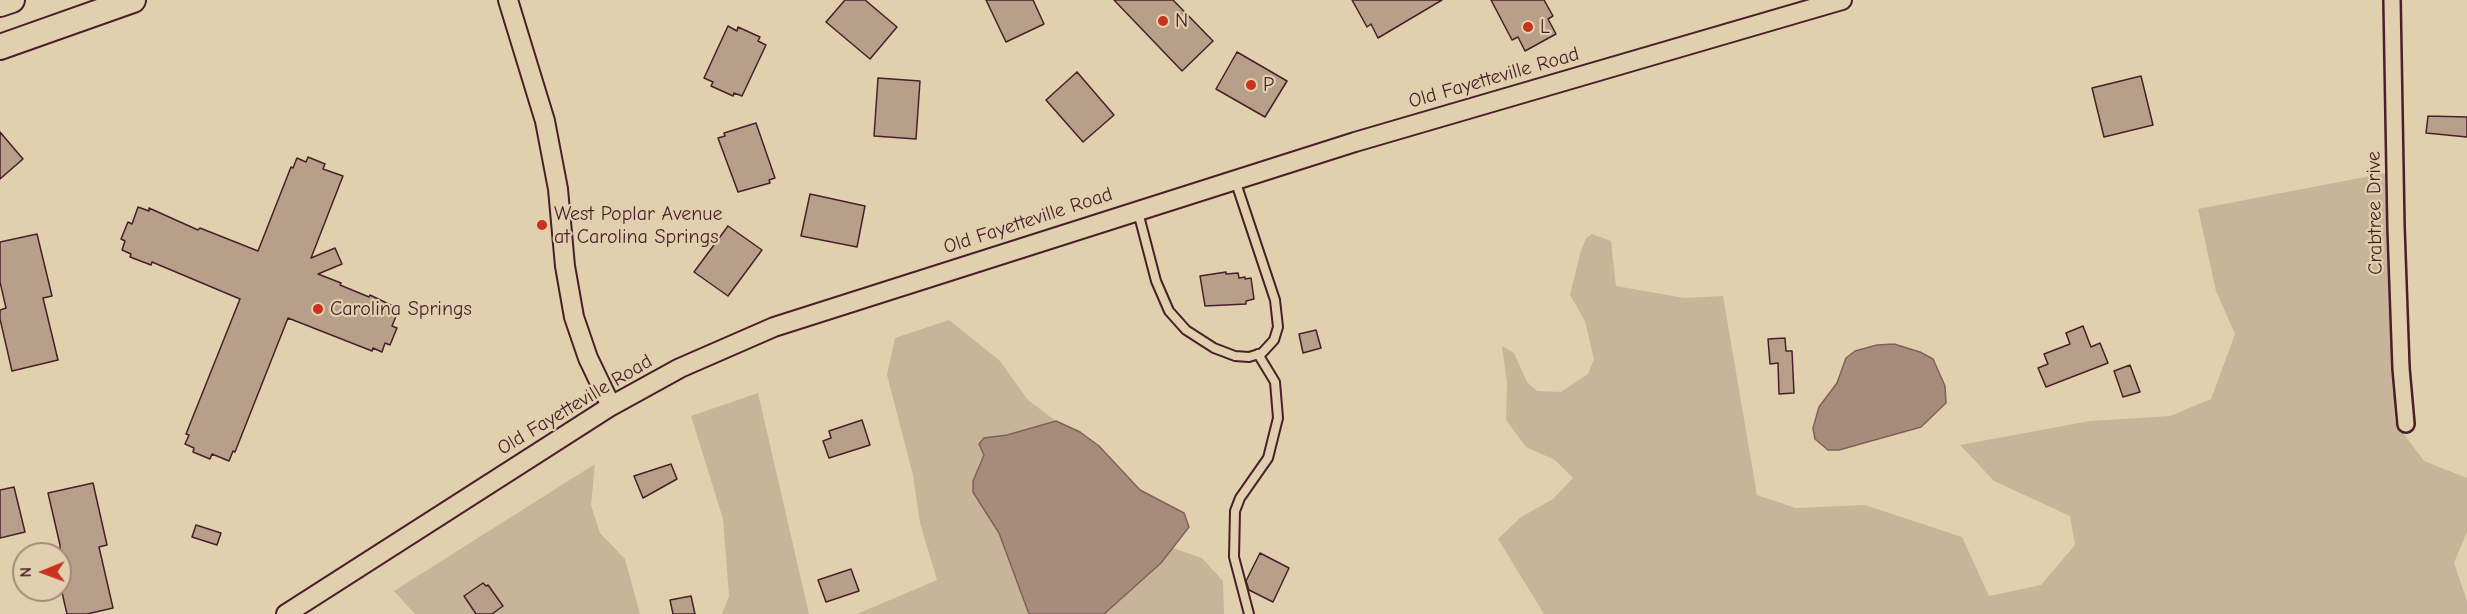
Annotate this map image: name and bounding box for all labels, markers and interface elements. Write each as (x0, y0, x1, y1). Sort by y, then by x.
place label: N (1175, 9, 1188, 33)
marker: N (1156, 14, 1170, 28)
place label: L (1540, 15, 1550, 39)
marker: L (1521, 20, 1535, 34)
street label: Old Fayetteville Road (1406, 42, 1582, 114)
place label: P (1263, 73, 1274, 97)
marker: P (1244, 78, 1258, 92)
street label: Crabtree Drive (2362, 151, 2388, 275)
street label: Old Fayetteville Road (940, 182, 1116, 260)
place label: West Poplar Avenue at Carolina Springs (554, 202, 722, 249)
marker: West Poplar Avenue at Carolina Springs (535, 218, 549, 232)
place label: Carolina Springs (330, 297, 472, 321)
marker: Carolina Springs (311, 302, 325, 316)
street label: Old Fayetteville Road (493, 349, 657, 461)
north arrow (12, 542, 72, 602)
text: N (17, 567, 35, 578)

